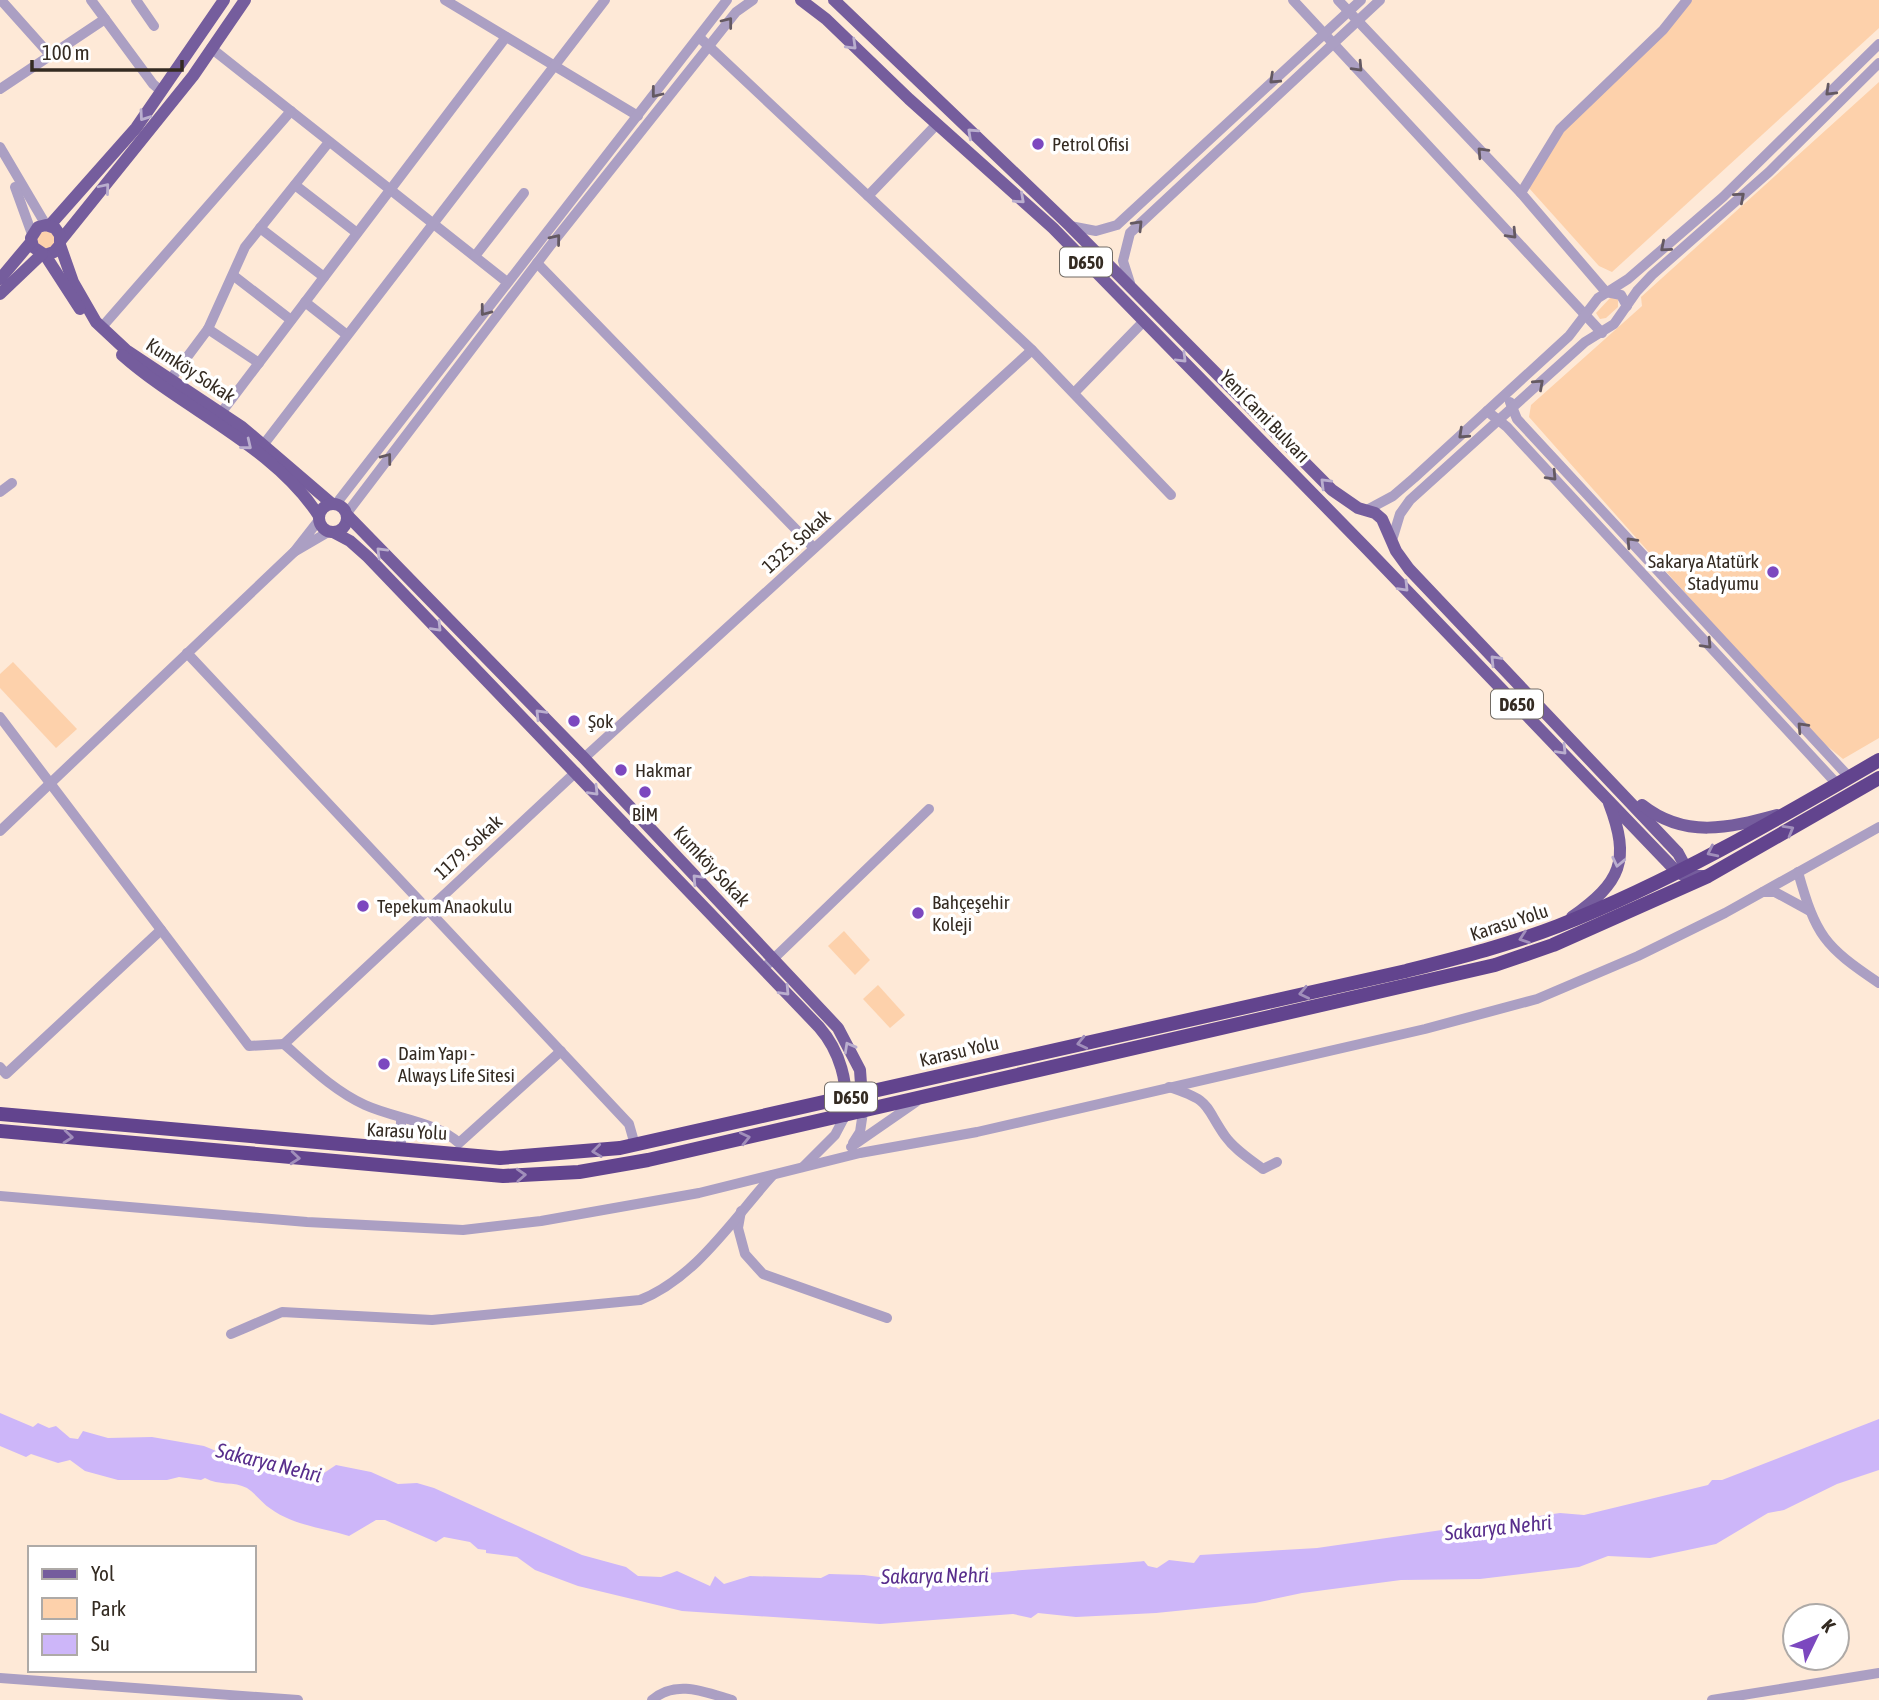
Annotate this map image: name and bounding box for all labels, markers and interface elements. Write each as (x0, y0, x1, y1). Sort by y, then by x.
one-way arrow (719, 18, 732, 30)
scale bar (32, 28, 182, 72)
one-way arrow (844, 36, 857, 49)
text: 100 m (42, 40, 90, 64)
one-way arrow (1349, 59, 1362, 72)
one-way arrow (1269, 71, 1282, 83)
one-way arrow (1825, 83, 1838, 96)
one-way arrow (652, 85, 664, 98)
one-way arrow (139, 109, 152, 122)
one-way arrow (967, 129, 980, 142)
place label: Petrol Ofisi (1052, 133, 1129, 155)
marker: Petrol Ofisi (1030, 136, 1046, 152)
one-way arrow (1478, 147, 1490, 160)
one-way arrow (97, 183, 109, 196)
one-way arrow (1012, 190, 1025, 203)
one-way arrow (1732, 193, 1745, 206)
one-way arrow (1130, 220, 1143, 233)
one-way arrow (1504, 226, 1517, 239)
one-way arrow (547, 234, 560, 246)
one-way arrow (1660, 239, 1673, 251)
road number: D650 (1060, 248, 1112, 276)
one-way arrow (481, 303, 494, 316)
street label: Kumköy Sokak (142, 333, 240, 407)
one-way arrow (1173, 350, 1186, 363)
street label: Yeni Cami Bulvarı (1216, 365, 1314, 467)
one-way arrow (1531, 380, 1544, 392)
one-way arrow (1458, 425, 1471, 438)
one-way arrow (239, 437, 251, 450)
one-way arrow (379, 453, 391, 466)
one-way arrow (1544, 468, 1557, 481)
one-way arrow (1321, 479, 1334, 492)
street label: 1325. Sokak (757, 504, 835, 577)
one-way arrow (1627, 537, 1640, 550)
one-way arrow (376, 547, 389, 560)
place label: Sakarya Atatürk Stadyumu (1648, 550, 1760, 594)
marker: Sakarya Atatürk Stadyumu (1765, 564, 1781, 580)
one-way arrow (1395, 579, 1408, 592)
one-way arrow (428, 619, 441, 632)
one-way arrow (1698, 636, 1711, 649)
one-way arrow (1491, 655, 1504, 668)
road number: D650 (1491, 690, 1543, 718)
one-way arrow (536, 709, 549, 722)
place label: Şok (588, 710, 614, 732)
marker: Şok (566, 713, 582, 729)
one-way arrow (1798, 722, 1811, 735)
one-way arrow (1554, 742, 1567, 755)
place label: Hakmar (635, 759, 692, 781)
marker: Hakmar (613, 762, 629, 778)
one-way arrow (586, 783, 599, 796)
marker: BİM (637, 784, 653, 800)
place label: BİM (632, 803, 658, 825)
street label: 1179. Sokak (430, 810, 507, 884)
street label: Kumköy Sokak (669, 821, 755, 911)
one-way arrow (1781, 825, 1794, 838)
one-way arrow (1707, 844, 1719, 858)
one-way arrow (1611, 855, 1626, 867)
one-way arrow (692, 874, 705, 887)
place label: Bahçeşehir Koleji (932, 891, 1010, 935)
place label: Tepekum Anaokulu (377, 895, 512, 917)
marker: Tepekum Anaokulu (355, 898, 371, 914)
street label: Karasu Yolu (1467, 899, 1551, 945)
marker: Bahçeşehir Koleji (910, 905, 926, 921)
one-way arrow (1519, 930, 1531, 944)
one-way arrow (777, 983, 790, 996)
one-way arrow (1298, 985, 1310, 999)
street label: Karasu Yolu (917, 1031, 1001, 1071)
one-way arrow (1076, 1034, 1088, 1049)
one-way arrow (844, 1041, 857, 1054)
place label: Daim Yapı - Always Life Sitesi (398, 1042, 515, 1086)
marker: Daim Yapı - Always Life Sitesi (376, 1056, 392, 1072)
road number: D650 (825, 1082, 877, 1112)
street label: Karasu Yolu (366, 1118, 448, 1144)
one-way arrow (63, 1129, 74, 1144)
one-way arrow (739, 1132, 751, 1146)
one-way arrow (591, 1144, 603, 1159)
one-way arrow (289, 1150, 300, 1165)
one-way arrow (516, 1168, 527, 1183)
water label: Sakarya Nehri (213, 1437, 324, 1487)
water label: Sakarya Nehri (1442, 1509, 1553, 1545)
legend (28, 1546, 256, 1672)
text: Yol (91, 1561, 115, 1585)
water label: Sakarya Nehri (880, 1562, 989, 1588)
text: Park (91, 1596, 126, 1620)
north arrow (1781, 1602, 1851, 1672)
text: K (1817, 1614, 1840, 1637)
text: Su (91, 1631, 110, 1655)

